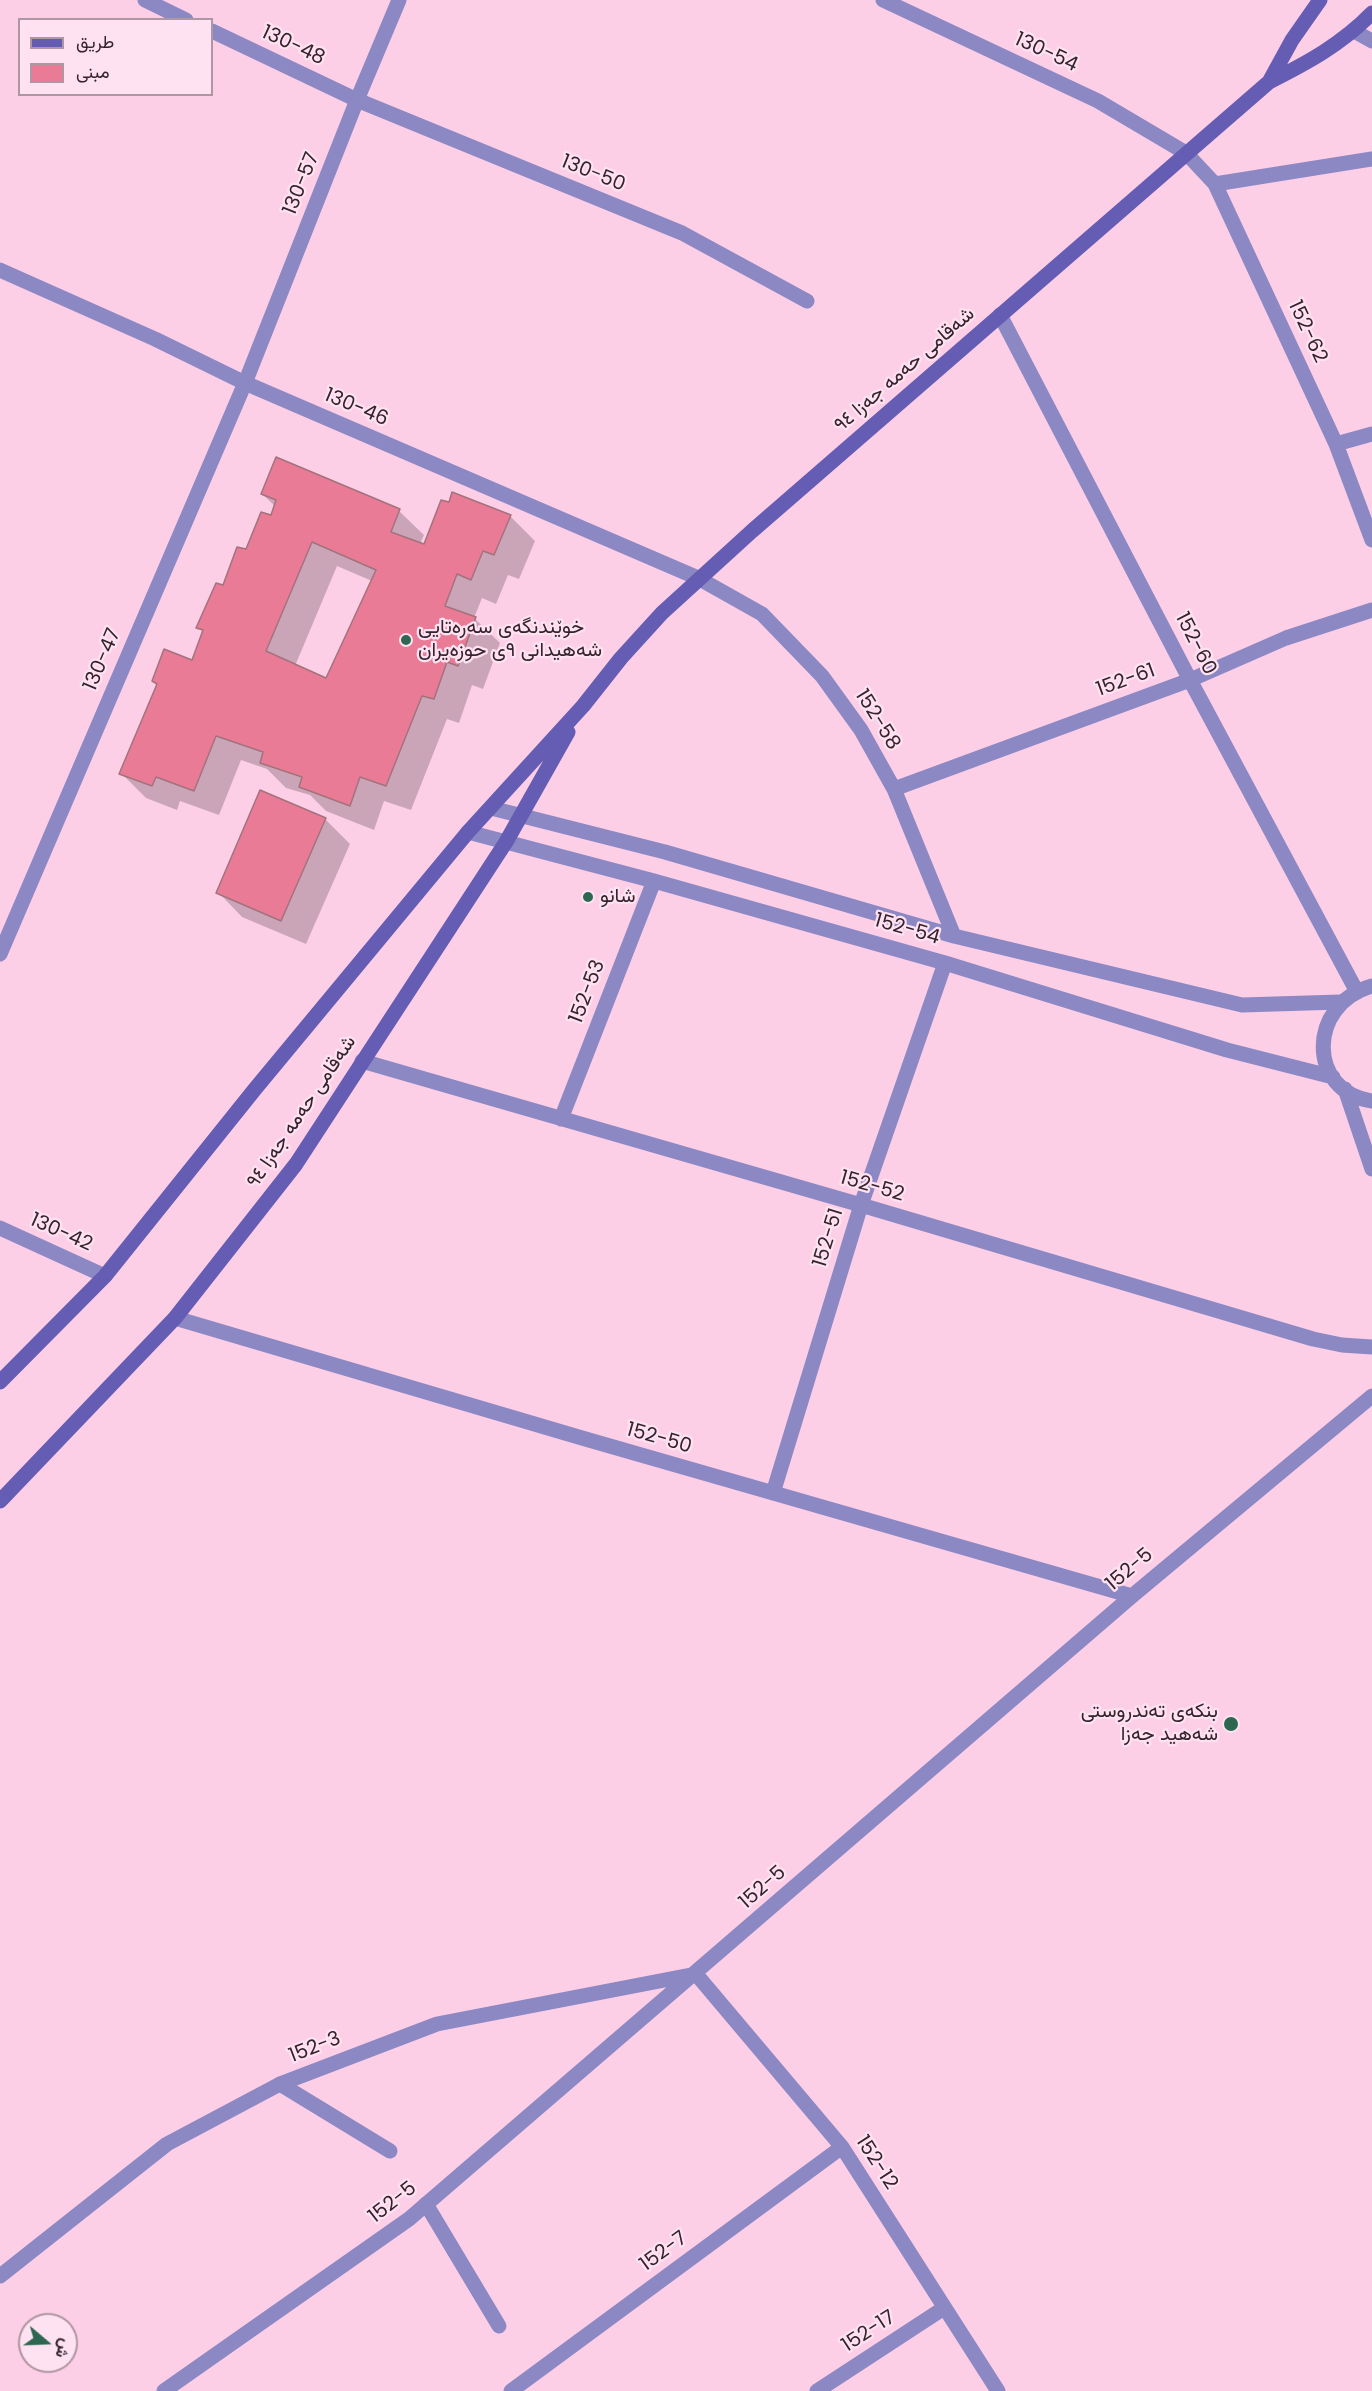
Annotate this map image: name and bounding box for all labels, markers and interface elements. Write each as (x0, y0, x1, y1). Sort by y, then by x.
legend (18, 18, 213, 96)
street label: 130-48 (258, 21, 328, 71)
street label: 130-54 (1011, 28, 1081, 78)
text: طريق (76, 29, 114, 54)
text: مبنى (76, 59, 110, 84)
street label: 130-57 (279, 149, 325, 219)
street label: 130-50 (557, 150, 629, 198)
street label: 152-62 (1282, 297, 1332, 367)
street label: شەقامی حەمە جەزا ٩٤ (830, 302, 980, 438)
street label: 130-46 (320, 384, 392, 432)
street label: 152-60 (1169, 609, 1221, 679)
place label: خوێندنگەی سەرەتایی شەهیدانی ٩ی حوزەیران (418, 616, 602, 663)
street label: 130-47 (79, 625, 127, 695)
marker: خوێندنگەی سەرەتایی شەهیدانی ٩ی حوزەیران (399, 633, 413, 647)
street label: 152-61 (1093, 659, 1159, 703)
street label: 152-58 (849, 685, 905, 755)
place label: شانو (600, 885, 636, 909)
marker: شانو (581, 890, 595, 904)
street label: 152-54 (872, 909, 942, 951)
street label: 152-53 (565, 957, 611, 1027)
street label: شەقامی حەمە جەزا ٩٤ (242, 1031, 362, 1193)
street label: 152-52 (837, 1166, 907, 1208)
street label: 152-51 (809, 1206, 849, 1270)
street label: 130-42 (26, 1209, 96, 1257)
street label: 152-50 (624, 1418, 694, 1460)
street label: 152-5 (1102, 1543, 1158, 1597)
place label: بنکەی تەندروستی شەهید جەزا (1081, 1700, 1218, 1747)
marker: بنکەی تەندروستی شەهید جەزا (1222, 1715, 1240, 1733)
street label: 152-5 (735, 1861, 791, 1915)
street label: 152-3 (286, 2027, 344, 2069)
street label: 152-12 (850, 2132, 902, 2194)
street label: 152-5 (364, 2177, 422, 2229)
street label: 152-7 (636, 2227, 692, 2277)
street label: 152-17 (838, 2306, 900, 2358)
north arrow (18, 2313, 78, 2373)
text: ش (50, 2336, 78, 2361)

